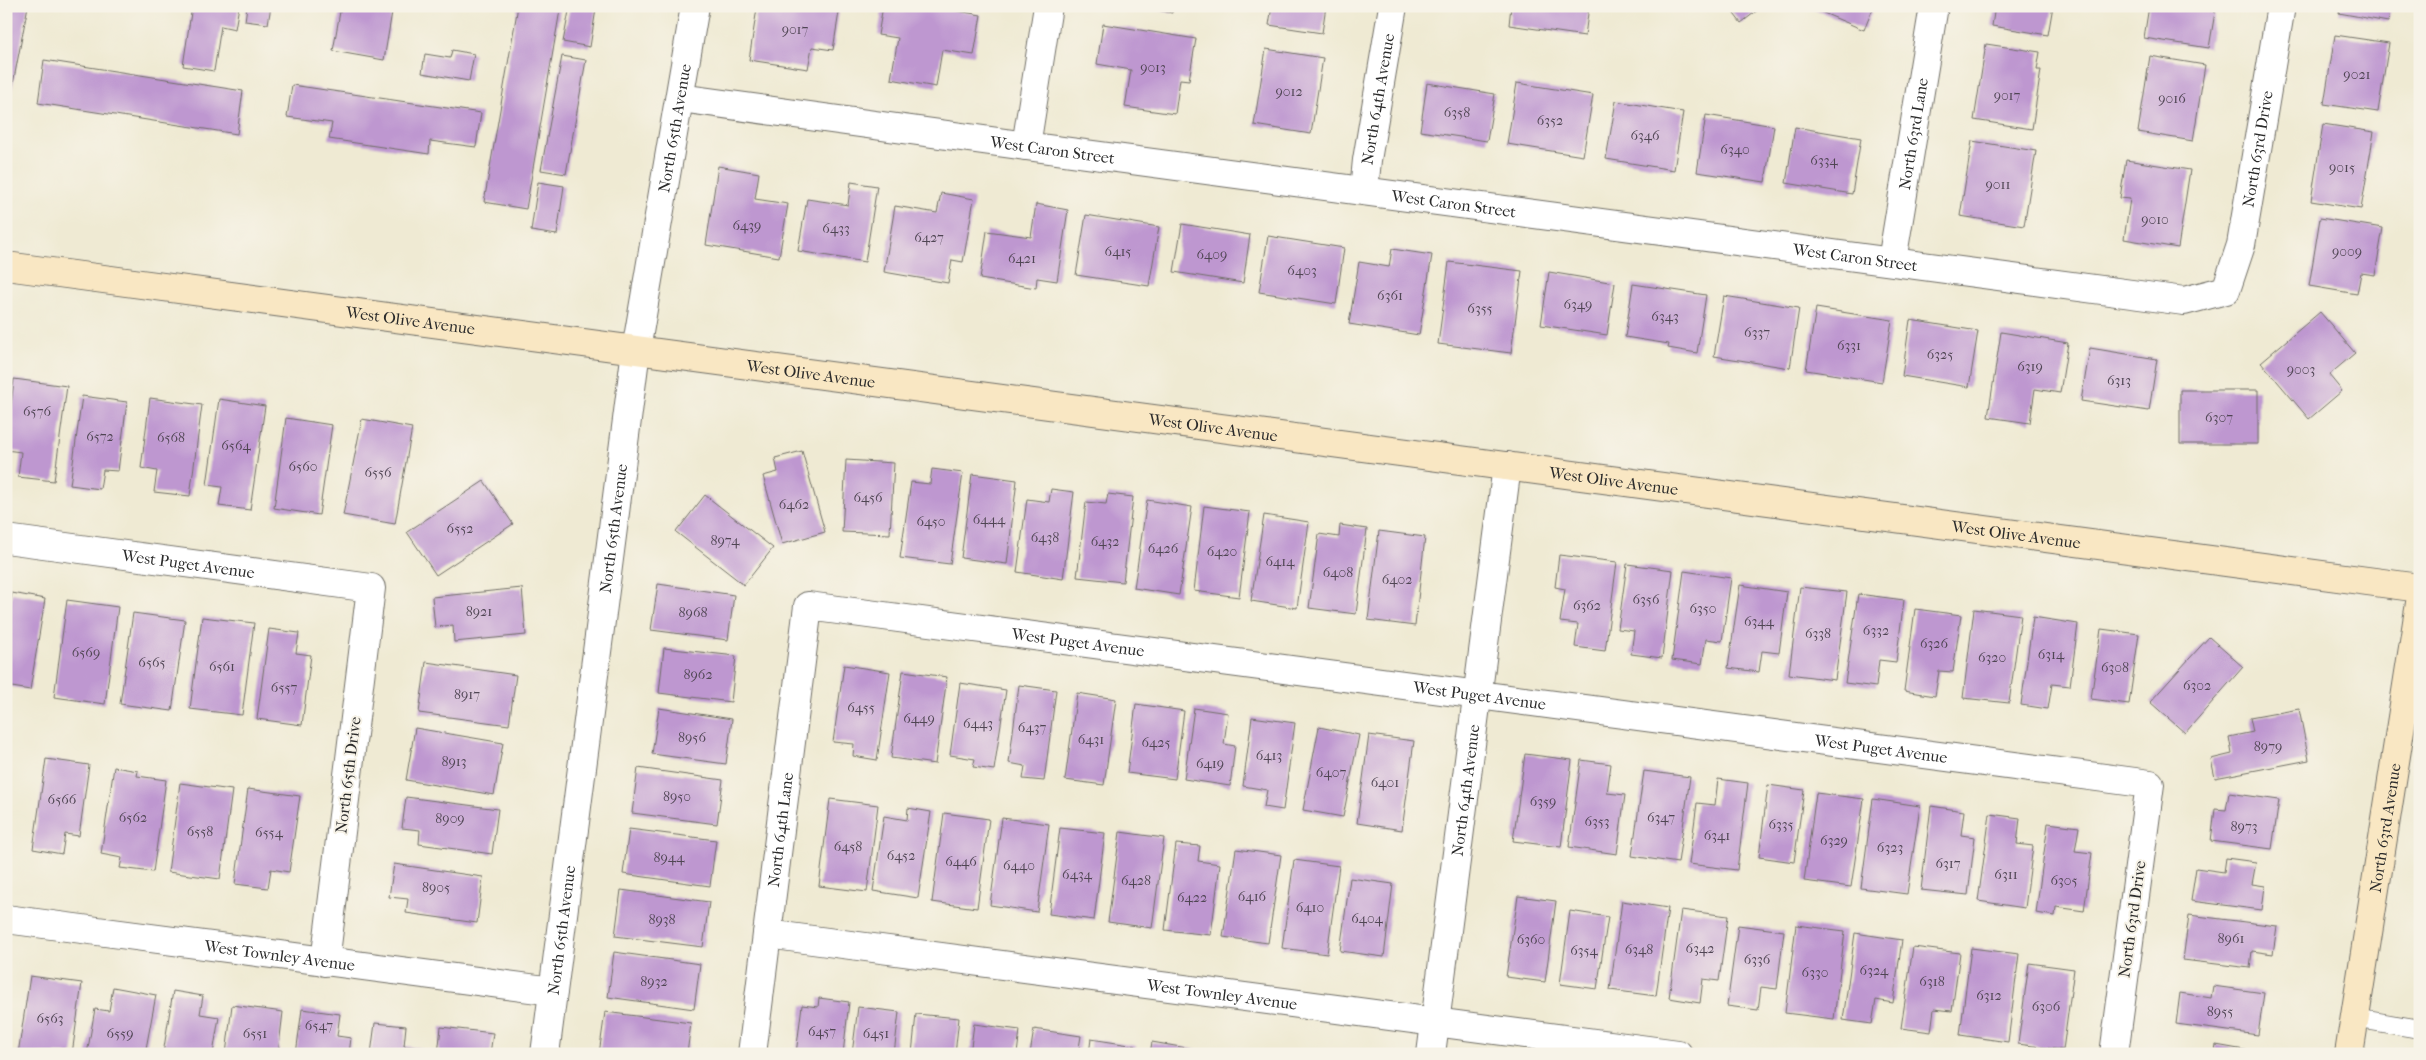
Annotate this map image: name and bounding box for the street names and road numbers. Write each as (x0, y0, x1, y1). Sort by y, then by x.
street label: North 64th Avenue (1357, 32, 1398, 166)
street label: North 65th Avenue (654, 62, 694, 194)
street label: North 63rd Lane (1894, 76, 1932, 191)
street label: North 63rd Drive (2238, 89, 2276, 209)
street label: West Caron Street (988, 131, 1116, 167)
street label: West Caron Street (1389, 185, 1518, 221)
street label: West Caron Street (1791, 239, 1919, 275)
street label: West Olive Avenue (344, 302, 476, 338)
street label: West Olive Avenue (744, 355, 877, 391)
street label: West Olive Avenue (1147, 409, 1279, 445)
street label: North 65th Avenue (595, 462, 631, 594)
street label: West Olive Avenue (1547, 462, 1679, 498)
street label: West Olive Avenue (1950, 516, 2082, 552)
street label: West Puget Avenue (120, 545, 256, 582)
street label: West Puget Avenue (1010, 623, 1146, 660)
street label: West Puget Avenue (1411, 677, 1547, 713)
street label: North 65th Drive (331, 715, 365, 835)
street label: North 64th Avenue (1447, 723, 1483, 857)
street label: West Puget Avenue (1813, 730, 1949, 767)
street label: North 63rd Avenue (2365, 762, 2404, 894)
street label: North 64th Lane (763, 771, 797, 888)
street label: North 63rd Drive (2114, 859, 2150, 979)
street label: North 65th Avenue (543, 864, 579, 996)
street label: West Townley Avenue (202, 936, 356, 974)
street label: West Townley Avenue (1145, 974, 1299, 1013)

